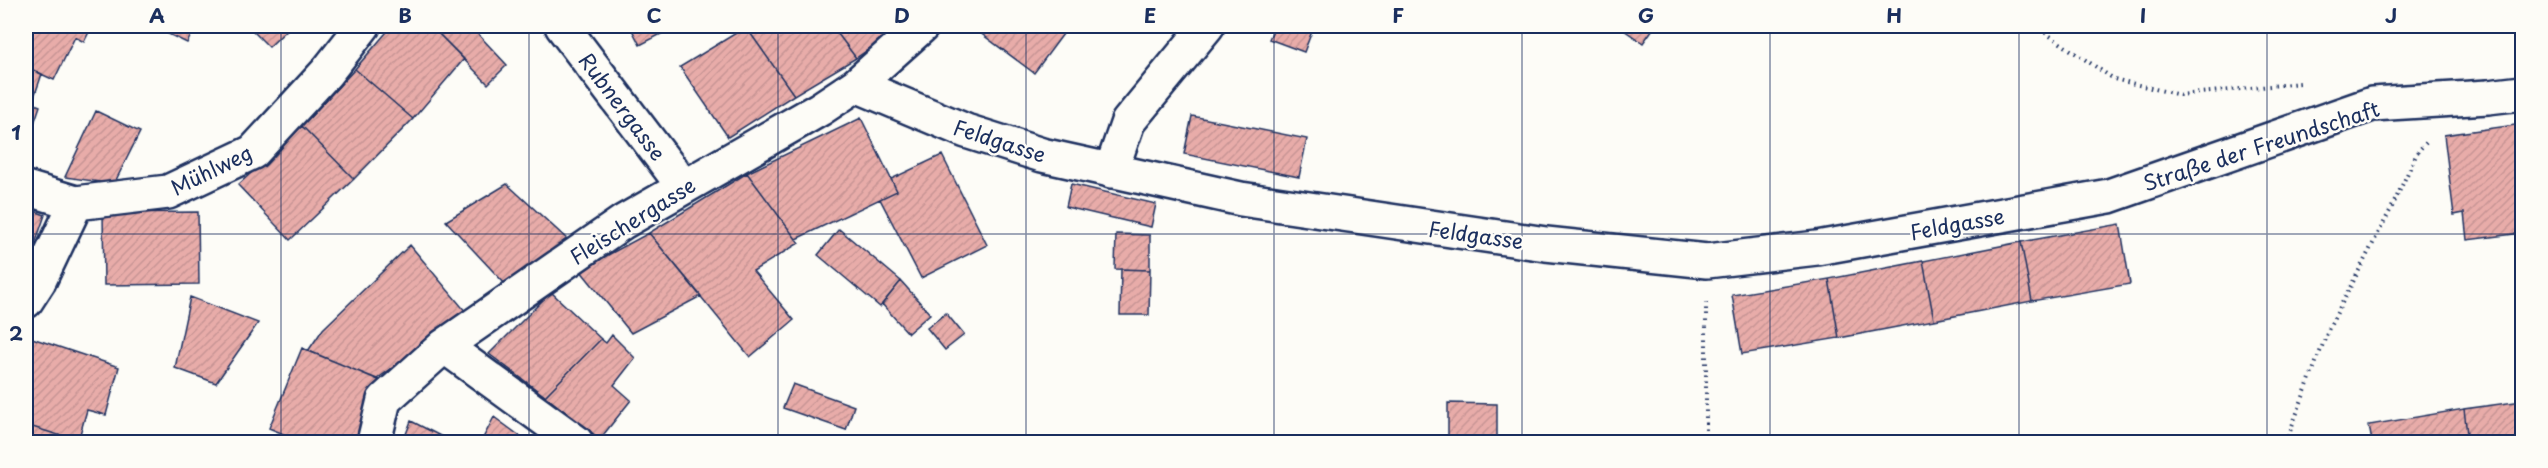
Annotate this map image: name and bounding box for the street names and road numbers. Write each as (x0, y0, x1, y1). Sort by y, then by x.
street label: Rubnergasse (572, 45, 674, 167)
street label: Straße der Freundschaft (2139, 92, 2383, 198)
street label: Feldgasse (950, 110, 1050, 170)
street label: Mühlweg (165, 135, 257, 203)
street label: Fleischergasse (563, 168, 701, 272)
street label: Feldgasse (1907, 199, 2007, 247)
street label: Feldgasse (1427, 212, 1525, 256)

